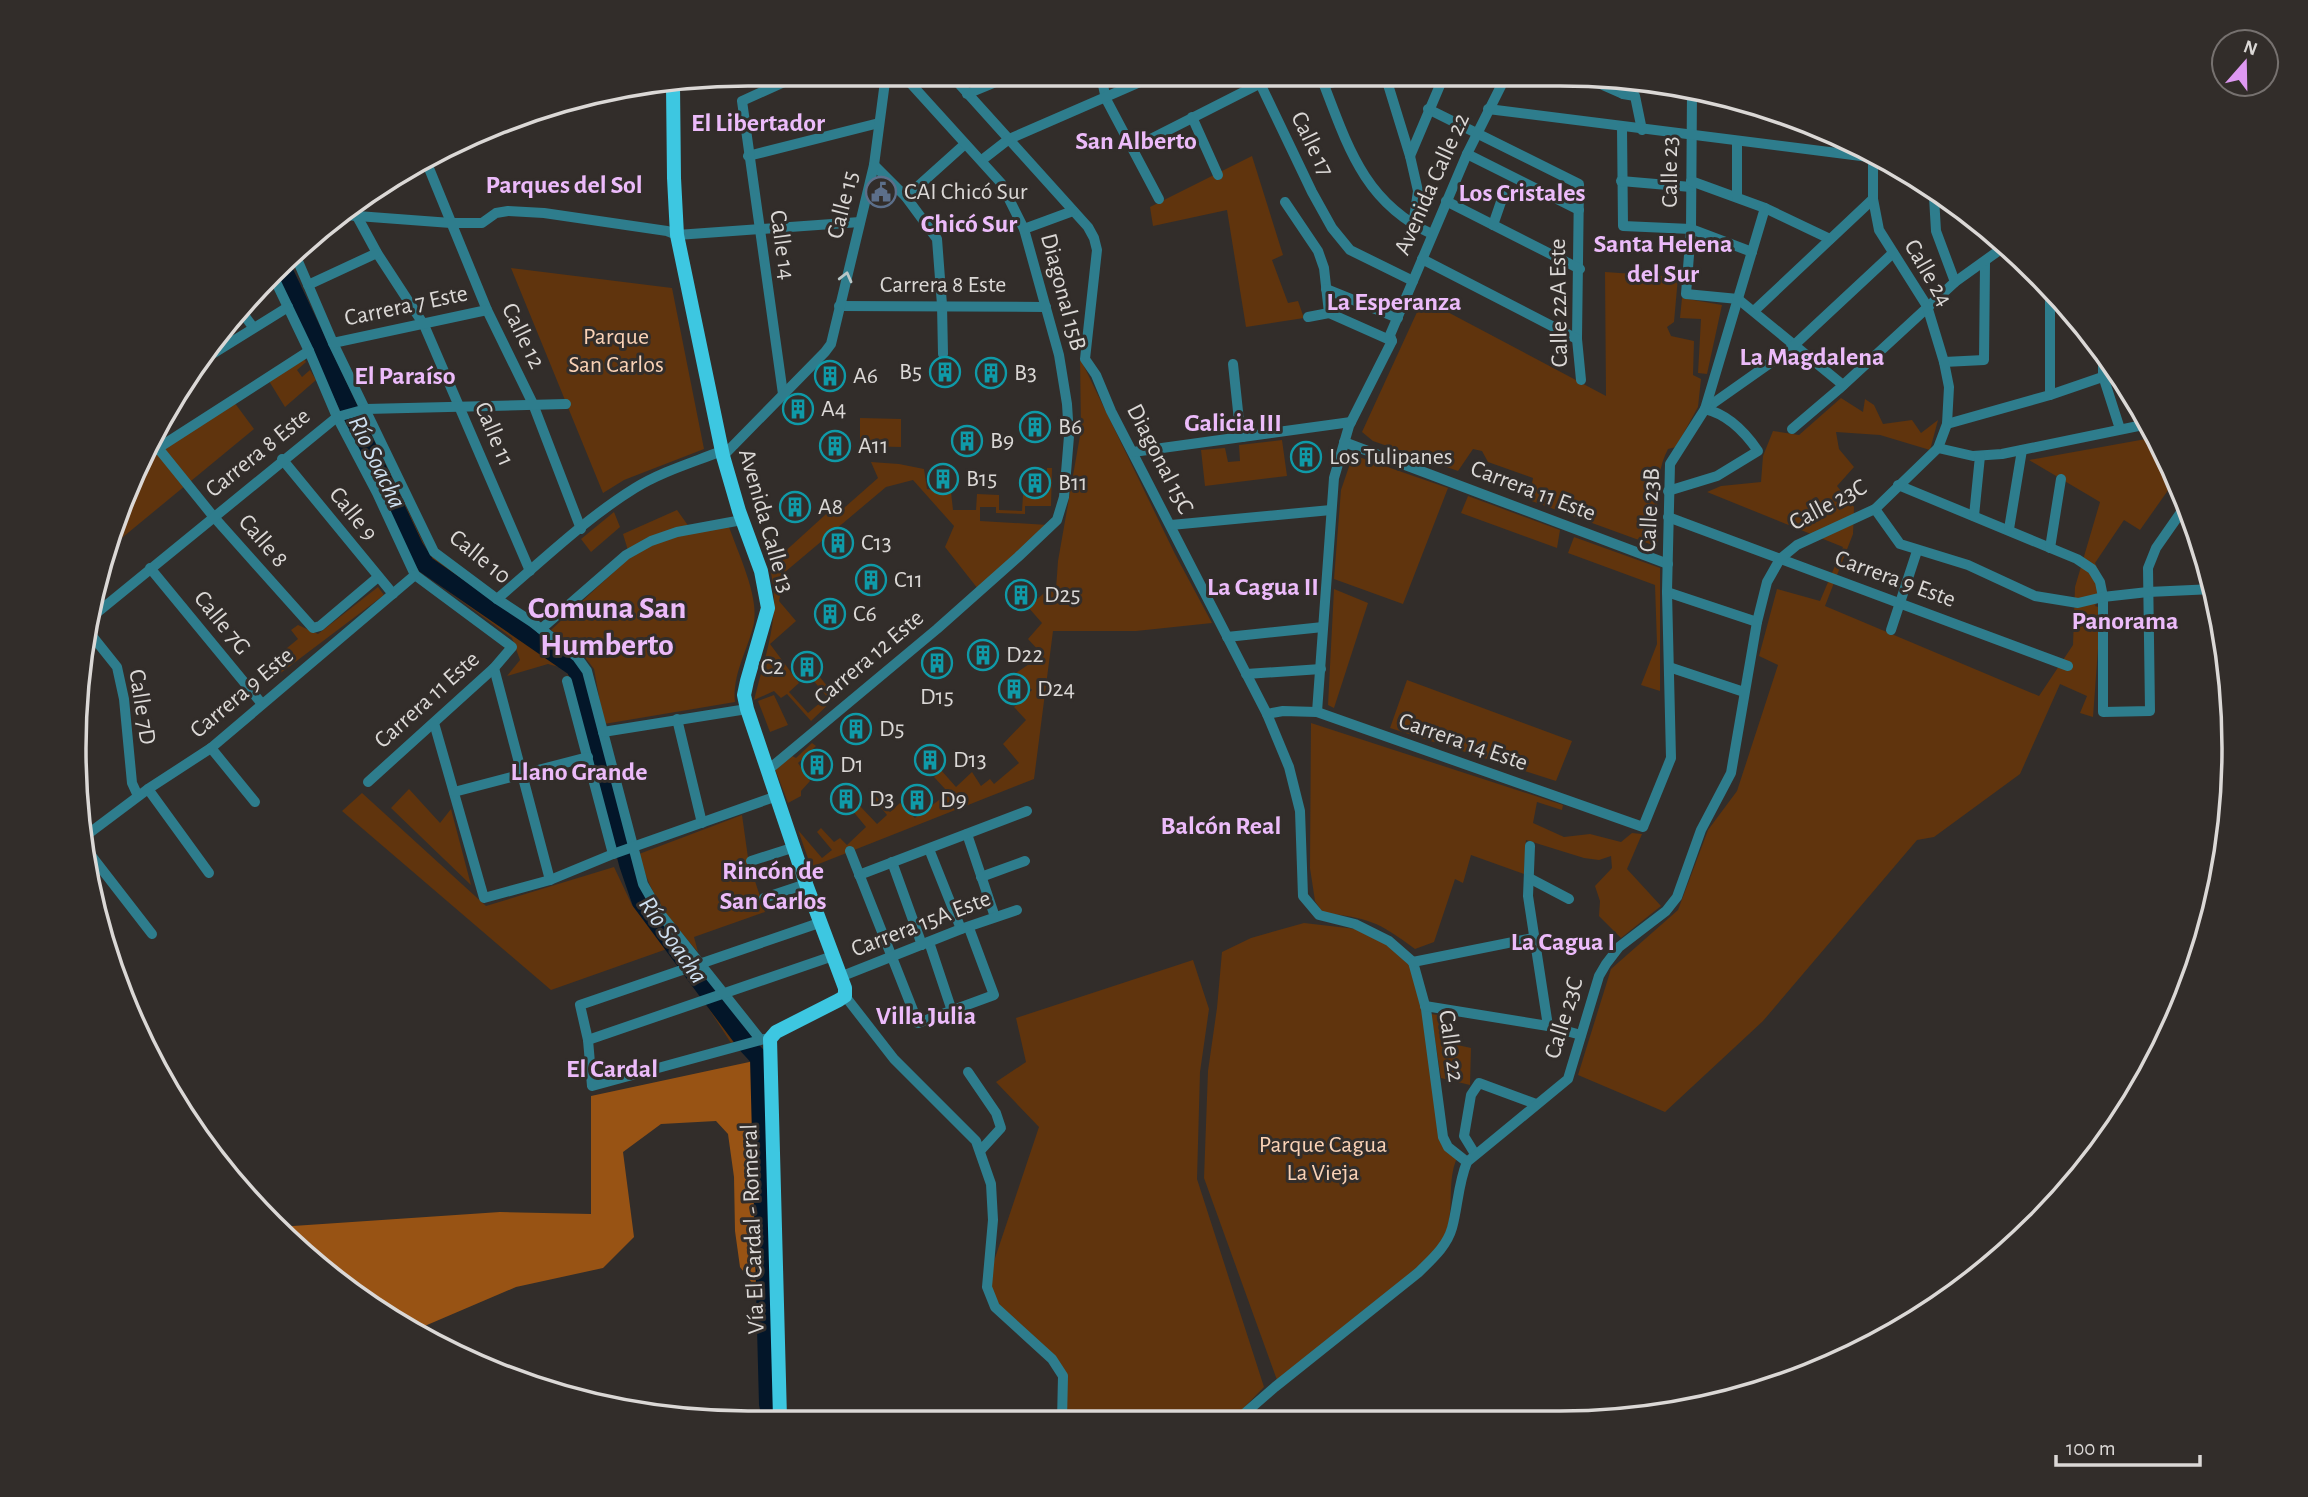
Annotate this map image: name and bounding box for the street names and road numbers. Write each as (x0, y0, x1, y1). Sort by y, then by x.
street label: Calle 17 (1286, 108, 1338, 180)
street label: Avenida Calle 22 (1390, 110, 1474, 258)
street label: Calle 23 (1658, 136, 1682, 208)
street label: Calle 15 (823, 169, 863, 241)
street label: Calle 14 (765, 209, 799, 281)
street label: Diagonal 15B (1036, 231, 1090, 353)
street label: Calle 24 (1899, 235, 1957, 311)
street label: Calle 22A Este (1546, 238, 1572, 368)
street label: Carrera 8 Este (880, 273, 1006, 297)
street label: Carrera 7 Este (342, 281, 470, 331)
street label: Calle 12 (497, 299, 549, 373)
street label: Calle 11 (470, 398, 518, 470)
street label: Diagonal 15C (1122, 400, 1198, 518)
street label: Carrera 8 Este (201, 404, 315, 502)
street label: Avenida Calle 13 (734, 446, 798, 596)
street label: Carrera 11 Este (1467, 456, 1599, 526)
street label: Calle 23B (1636, 467, 1664, 553)
street label: Calle 23C (1785, 475, 1871, 535)
street label: Calle 9 (324, 482, 382, 546)
street label: Calle 8 (234, 510, 292, 572)
street label: Calle 10 (445, 525, 515, 589)
street label: Carrera 9 Este (1831, 546, 1959, 612)
street label: Calle 7G (189, 586, 255, 660)
street label: Carrera 12 Este (810, 606, 928, 710)
street label: Carrera 9 Este (186, 643, 298, 743)
street label: Carrera 11 Este (370, 647, 484, 753)
street label: Calle 7D (124, 668, 160, 746)
street label: Carrera 14 Este (1395, 709, 1531, 775)
street label: Carrera 15A Este (848, 886, 994, 962)
street label: Calle 23C (1540, 974, 1588, 1062)
street label: Calle 22 (1434, 1009, 1468, 1084)
street label: Vía El Cardal - Romeral (737, 1123, 769, 1335)

